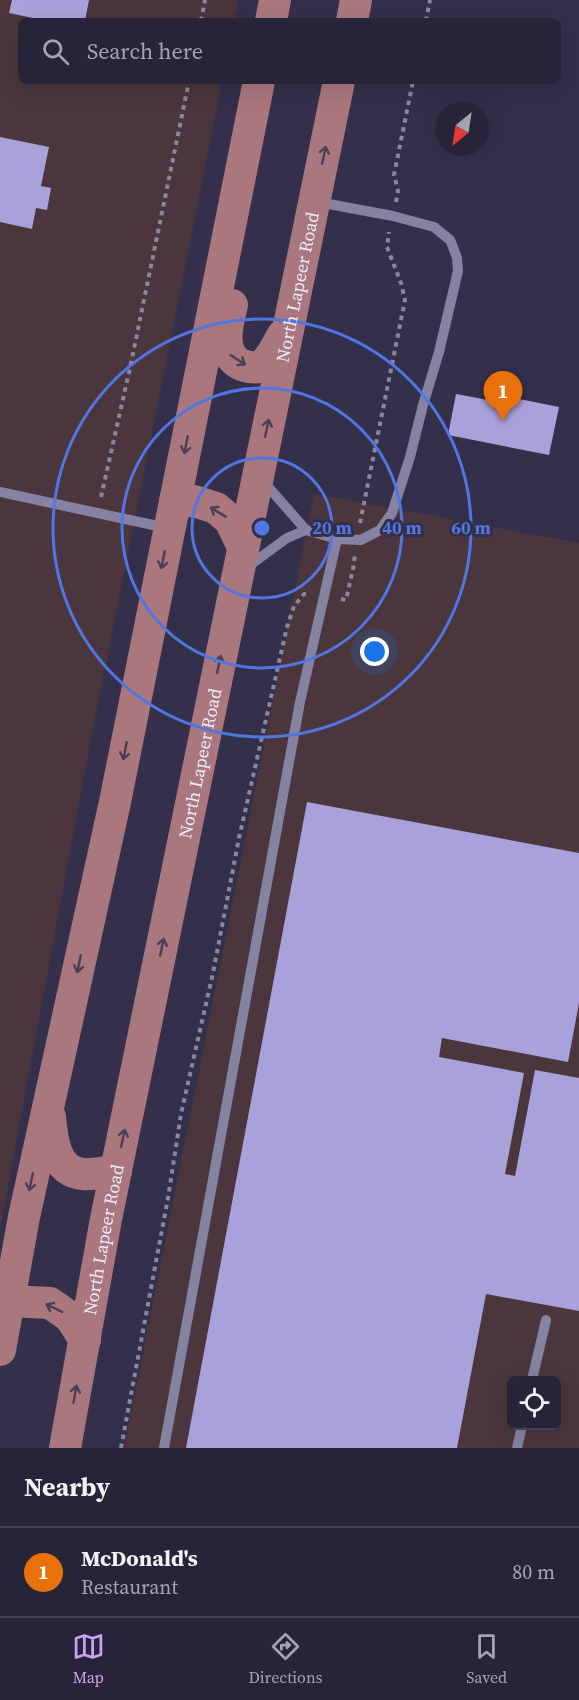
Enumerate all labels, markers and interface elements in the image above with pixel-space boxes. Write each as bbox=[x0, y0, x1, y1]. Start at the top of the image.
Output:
search box bbox=[18, 18, 561, 84]
icon: search bbox=[39, 35, 72, 68]
text: Search here bbox=[87, 36, 203, 66]
north arrow bbox=[435, 102, 489, 156]
one-way arrow bbox=[319, 145, 330, 165]
street label: North Lapeer Road bbox=[269, 210, 324, 364]
one-way arrow bbox=[229, 354, 246, 367]
pin: 1 bbox=[484, 372, 522, 421]
one-way arrow bbox=[262, 419, 273, 438]
one-way arrow bbox=[180, 435, 191, 455]
one-way arrow bbox=[209, 505, 226, 518]
text: 20 m bbox=[312, 515, 352, 540]
text: 40 m bbox=[382, 515, 422, 540]
text: 60 m bbox=[451, 515, 491, 540]
centre of rings bbox=[252, 518, 272, 538]
one-way arrow bbox=[157, 549, 168, 569]
your location bbox=[360, 637, 389, 666]
one-way arrow bbox=[214, 654, 225, 674]
street label: North Lapeer Road bbox=[172, 686, 227, 840]
one-way arrow bbox=[119, 741, 130, 760]
one-way arrow bbox=[156, 938, 168, 957]
one-way arrow bbox=[73, 954, 84, 973]
one-way arrow bbox=[118, 1129, 129, 1149]
street label: North Lapeer Road bbox=[77, 1162, 129, 1317]
one-way arrow bbox=[25, 1172, 37, 1191]
one-way arrow bbox=[45, 1301, 63, 1313]
map controls bbox=[507, 1376, 561, 1430]
button: locate bbox=[507, 1376, 561, 1430]
one-way arrow bbox=[70, 1385, 81, 1405]
text: Nearby bbox=[24, 1469, 110, 1505]
text: McDonald's bbox=[81, 1543, 198, 1573]
text: 1 bbox=[38, 1558, 49, 1586]
text: 80 m bbox=[512, 1558, 555, 1586]
text: Restaurant bbox=[81, 1573, 178, 1601]
tab: Map bbox=[72, 1630, 105, 1688]
tab: Directions bbox=[248, 1630, 323, 1688]
tab: Saved bbox=[466, 1630, 507, 1688]

